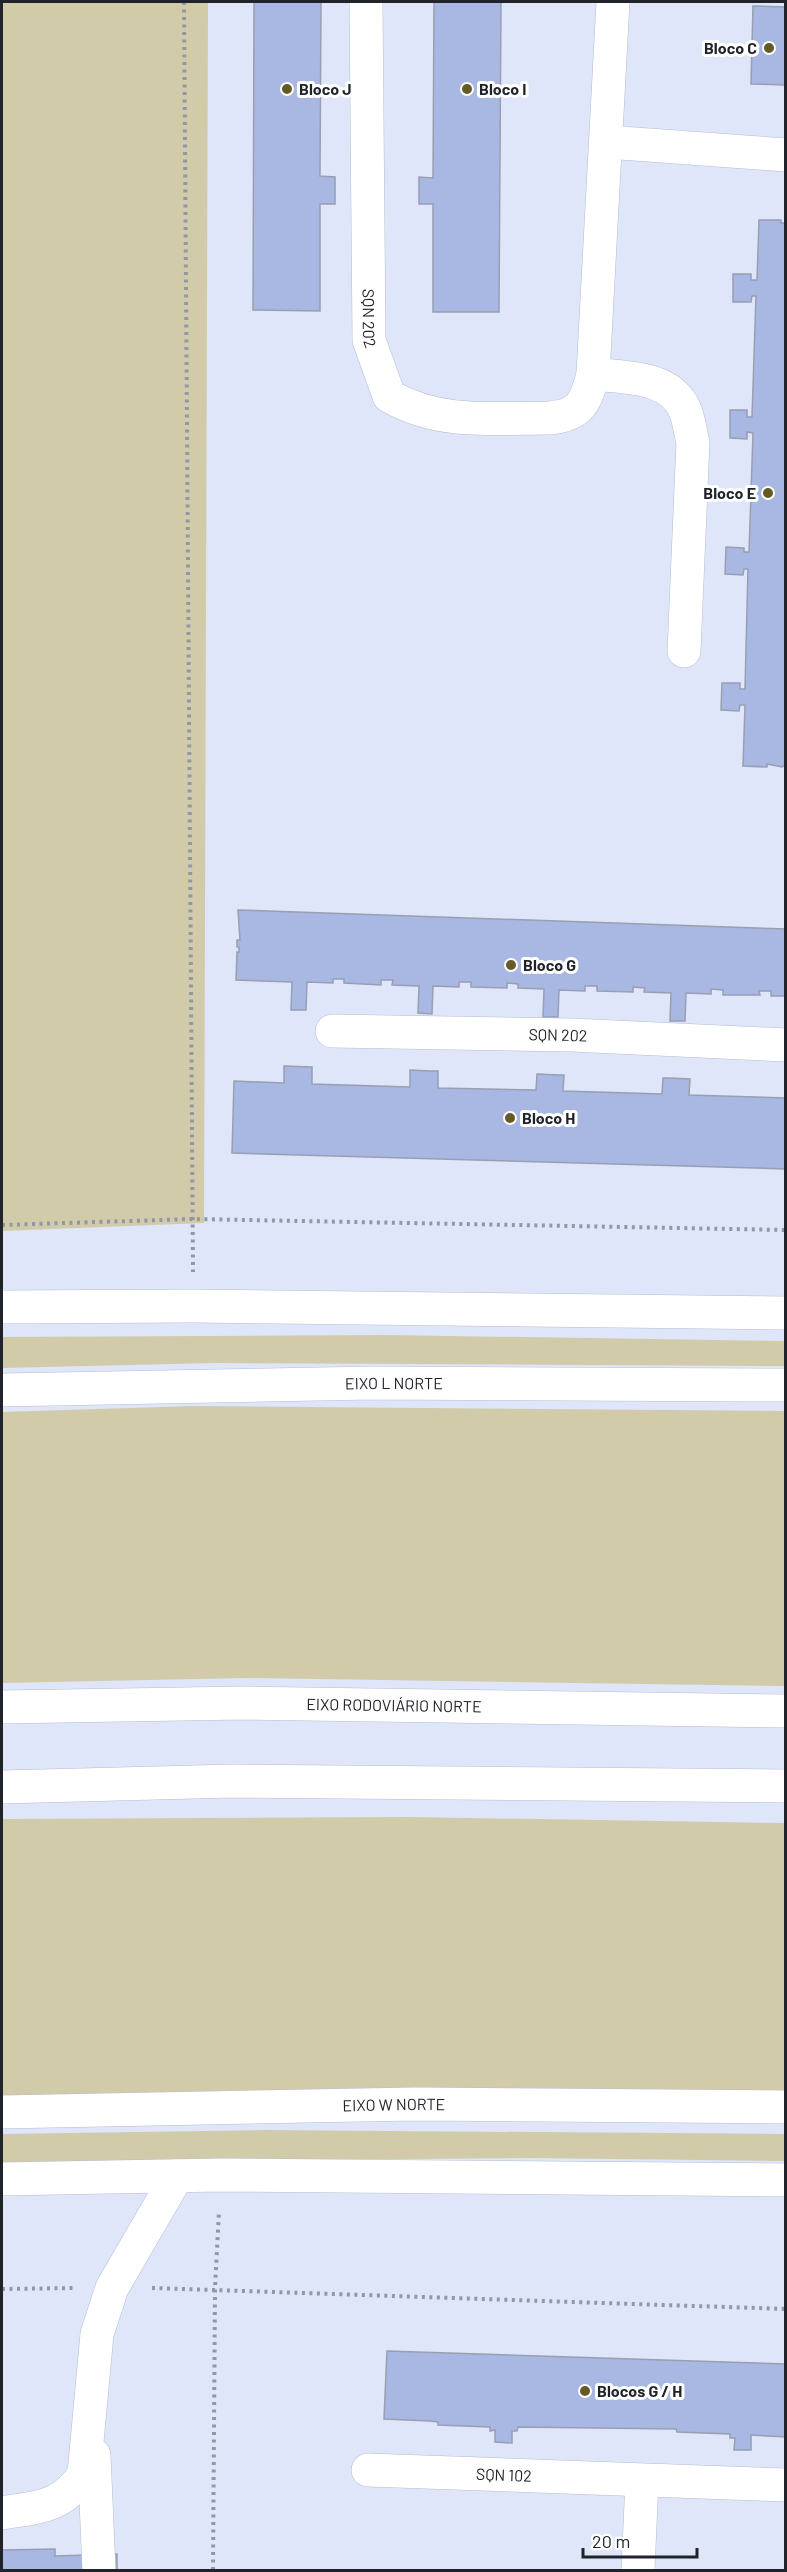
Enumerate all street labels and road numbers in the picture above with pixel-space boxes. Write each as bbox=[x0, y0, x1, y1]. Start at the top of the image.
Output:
street label: SQN 202 bbox=[360, 288, 381, 350]
street label: SQN 202 bbox=[528, 1024, 588, 1045]
street label: EIXO L NORTE bbox=[345, 1373, 443, 1393]
street label: EIXO RODOVIÁRIO NORTE bbox=[306, 1694, 482, 1716]
street label: EIXO W NORTE bbox=[342, 2094, 445, 2114]
street label: SQN 102 bbox=[476, 2464, 532, 2485]

